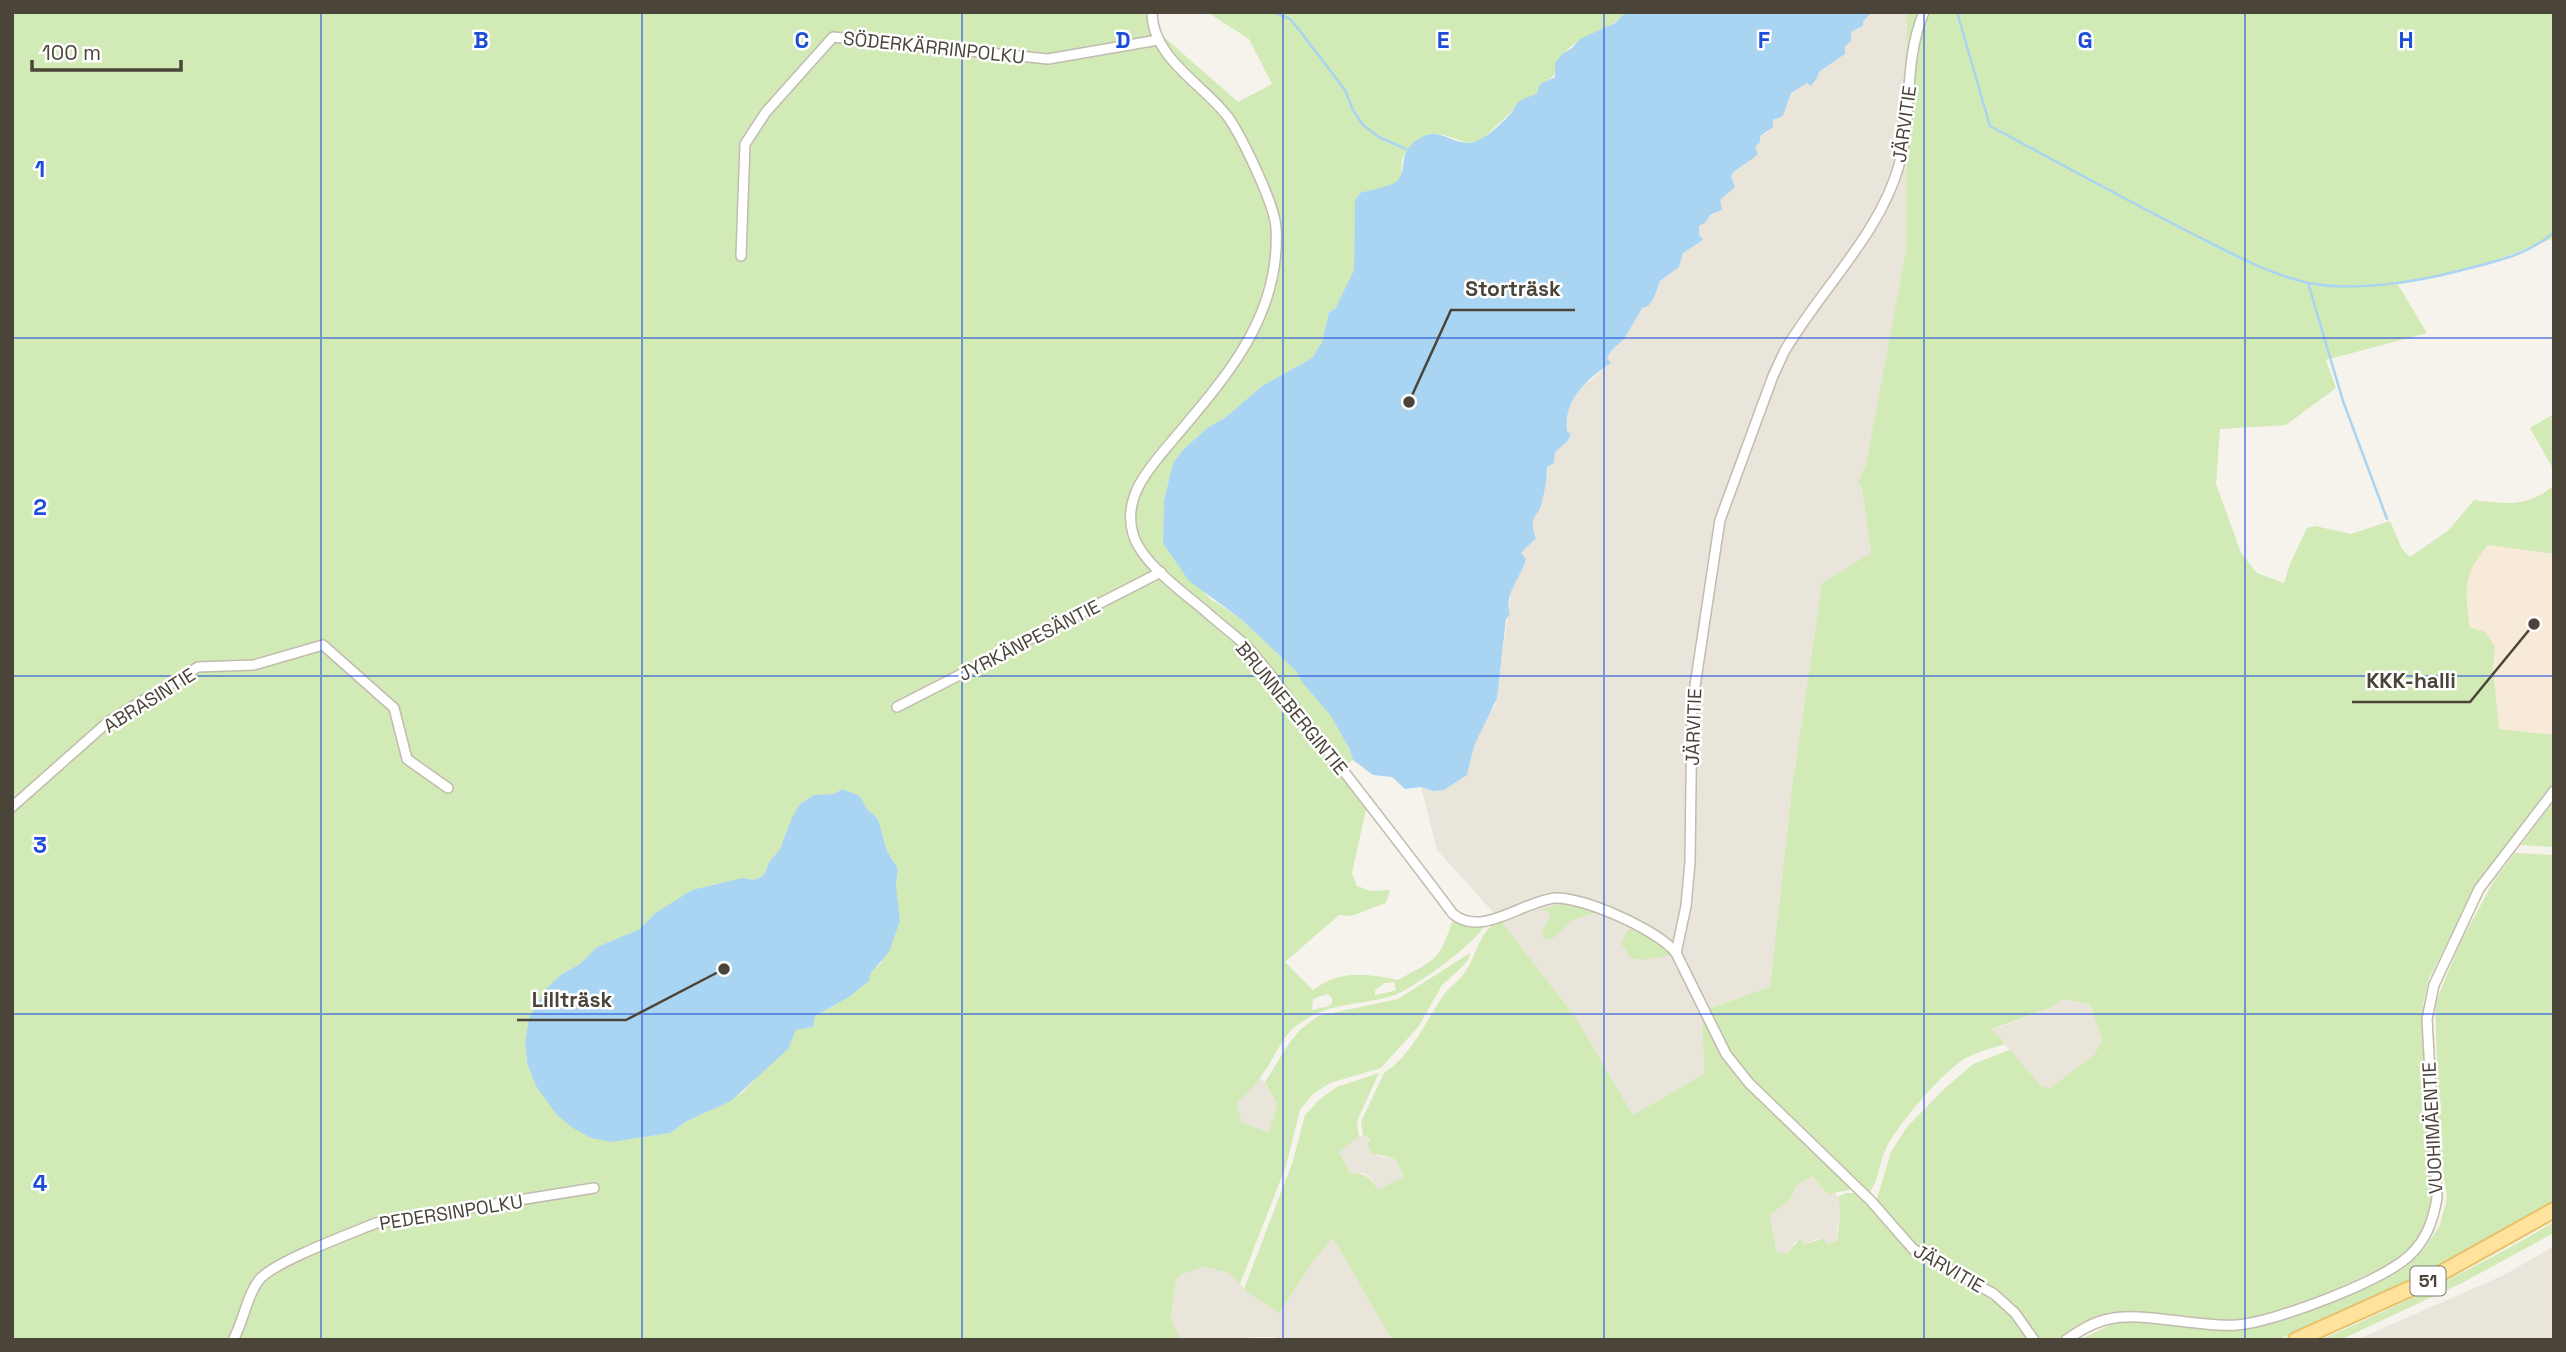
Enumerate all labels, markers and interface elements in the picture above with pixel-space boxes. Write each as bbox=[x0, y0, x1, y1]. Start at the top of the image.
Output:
text: B bbox=[473, 25, 489, 55]
text: C bbox=[795, 25, 809, 55]
text: D bbox=[1115, 25, 1131, 55]
text: E bbox=[1437, 25, 1449, 55]
text: F bbox=[1758, 25, 1770, 55]
text: G bbox=[2077, 25, 2093, 55]
text: H bbox=[2398, 25, 2414, 55]
street label: SÖDERKÄRRINPOLKU bbox=[842, 26, 1026, 69]
scale bar bbox=[32, 28, 180, 72]
text: 100 m bbox=[42, 39, 101, 66]
street label: JÄRVITIE bbox=[1887, 84, 1922, 164]
text: 1 bbox=[35, 154, 45, 184]
callout: Storträsk bbox=[1451, 268, 1575, 310]
text: Storträsk bbox=[1465, 275, 1561, 302]
text: 2 bbox=[33, 492, 47, 522]
street label: JYRKÄNPESÄNTIE bbox=[954, 594, 1104, 687]
street label: BRUNNEBERGINTIE bbox=[1230, 636, 1353, 780]
callout: KKK-halli bbox=[2352, 660, 2470, 702]
street label: ABRASINTIE bbox=[99, 662, 200, 739]
text: KKK-halli bbox=[2366, 667, 2456, 694]
street label: JÄRVITIE bbox=[1680, 688, 1707, 766]
text: 3 bbox=[33, 830, 47, 860]
callout: Lillträsk bbox=[517, 978, 626, 1020]
text: Lillträsk bbox=[532, 986, 612, 1013]
street label: VUOHIMÄENTIE bbox=[2417, 1061, 2448, 1195]
text: 4 bbox=[33, 1168, 48, 1198]
street label: PEDERSINPOLKU bbox=[377, 1189, 525, 1236]
street label: JÄRVITIE bbox=[1909, 1238, 1988, 1299]
road number: 51 bbox=[2410, 1266, 2446, 1296]

